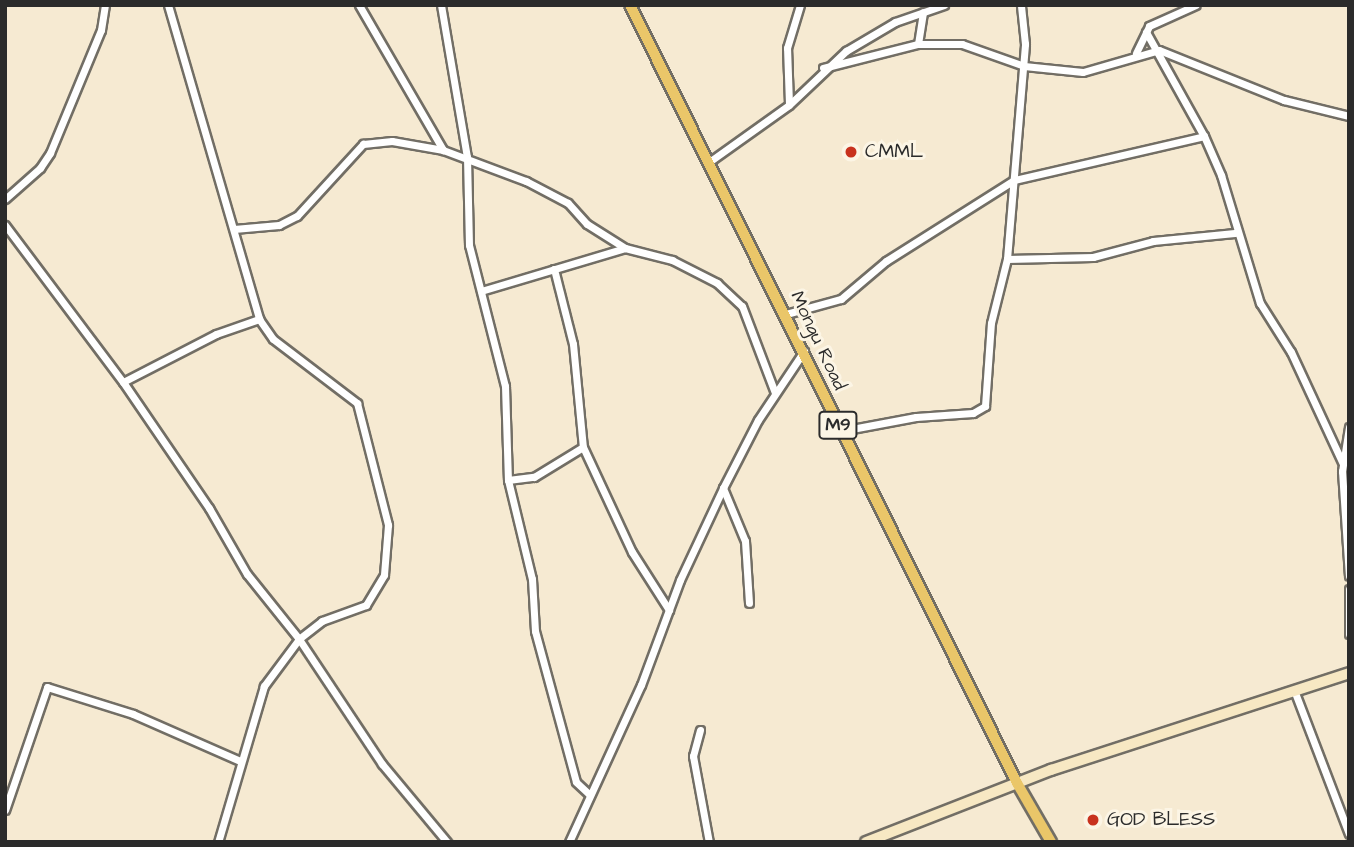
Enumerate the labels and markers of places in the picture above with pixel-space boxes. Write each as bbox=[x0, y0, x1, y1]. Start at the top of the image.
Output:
place label: CMML bbox=[865, 141, 923, 163]
marker: CMML bbox=[843, 144, 859, 160]
place label: GOD BLESS bbox=[1107, 809, 1215, 831]
marker: GOD BLESS bbox=[1085, 812, 1101, 828]

